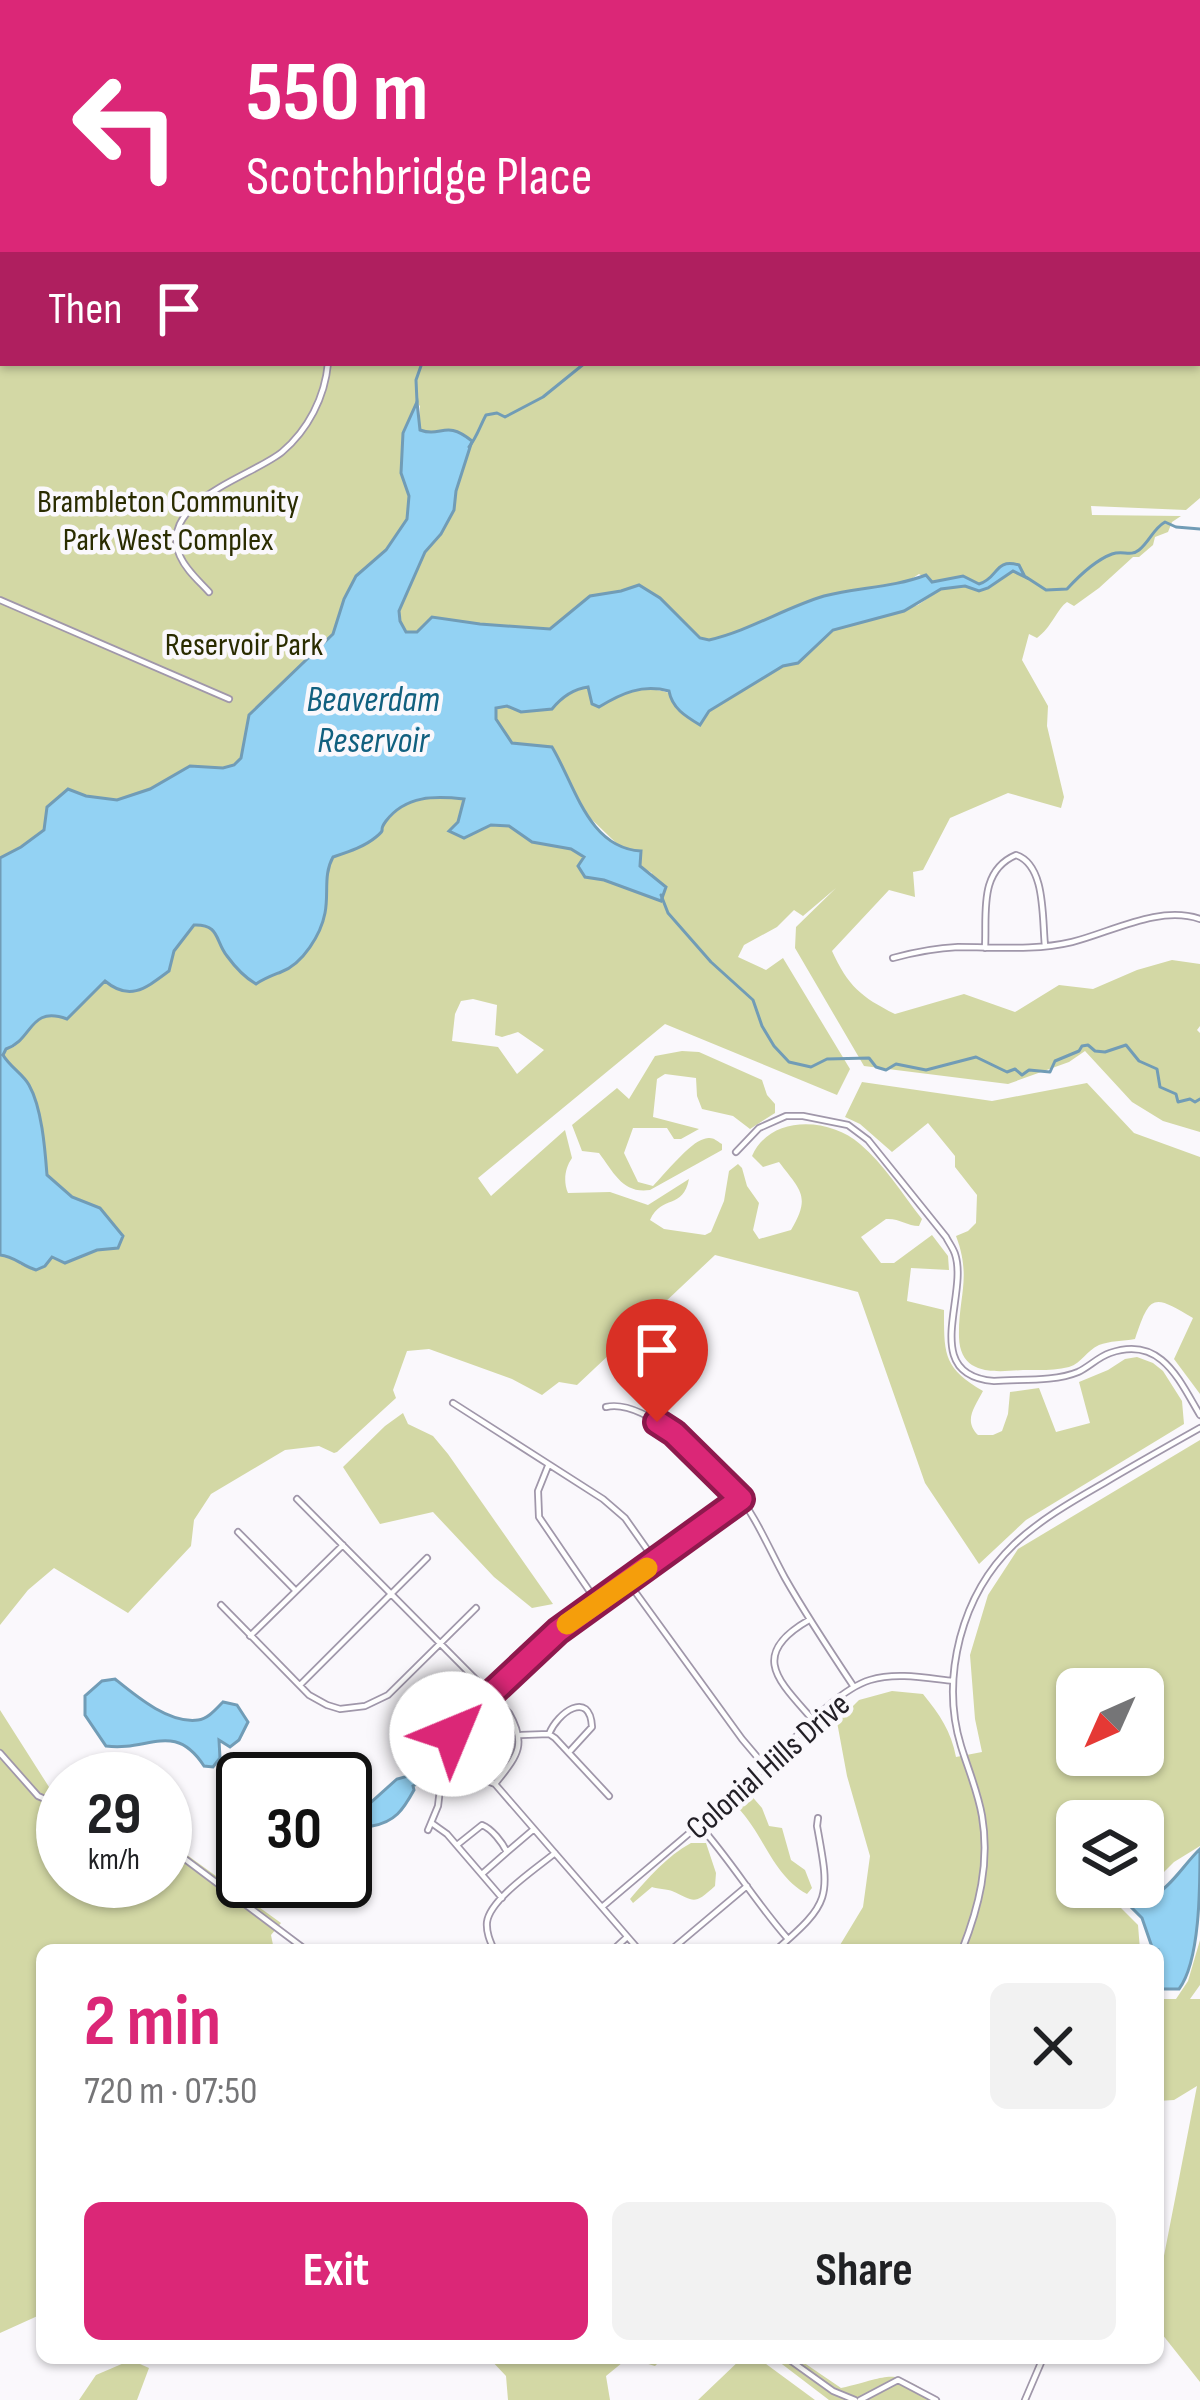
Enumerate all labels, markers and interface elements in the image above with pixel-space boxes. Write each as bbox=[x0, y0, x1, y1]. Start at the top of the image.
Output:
text: 550 m bbox=[246, 43, 429, 144]
icon: left bbox=[48, 48, 204, 204]
text: Scotchbridge Place bbox=[246, 145, 592, 210]
icon: arrive bbox=[146, 276, 212, 342]
text: Then bbox=[48, 282, 122, 337]
park label: Brambleton Community Park West Complex bbox=[37, 482, 299, 560]
park label: Reservoir Park bbox=[165, 625, 324, 665]
water label: Beaverdam Reservoir bbox=[306, 679, 440, 763]
pin bbox=[606, 1299, 708, 1422]
icon: arrive bbox=[624, 1317, 690, 1383]
north arrow bbox=[1056, 1668, 1164, 1776]
map controls bbox=[1056, 1668, 1164, 1908]
position arrow bbox=[389, 1671, 515, 1797]
street label: Colonial Hills Drive bbox=[678, 1685, 858, 1848]
speed limit sign: 30 bbox=[216, 1752, 372, 1908]
text: 29 bbox=[87, 1779, 141, 1851]
button: layers bbox=[1056, 1800, 1164, 1908]
text: km/h bbox=[88, 1842, 140, 1878]
text: 2 min bbox=[84, 1979, 221, 2066]
button: close bbox=[990, 1983, 1116, 2109]
text: 720 m · 07:50 bbox=[84, 2068, 257, 2115]
button: Exit bbox=[84, 2202, 588, 2340]
button: Share bbox=[612, 2202, 1116, 2340]

